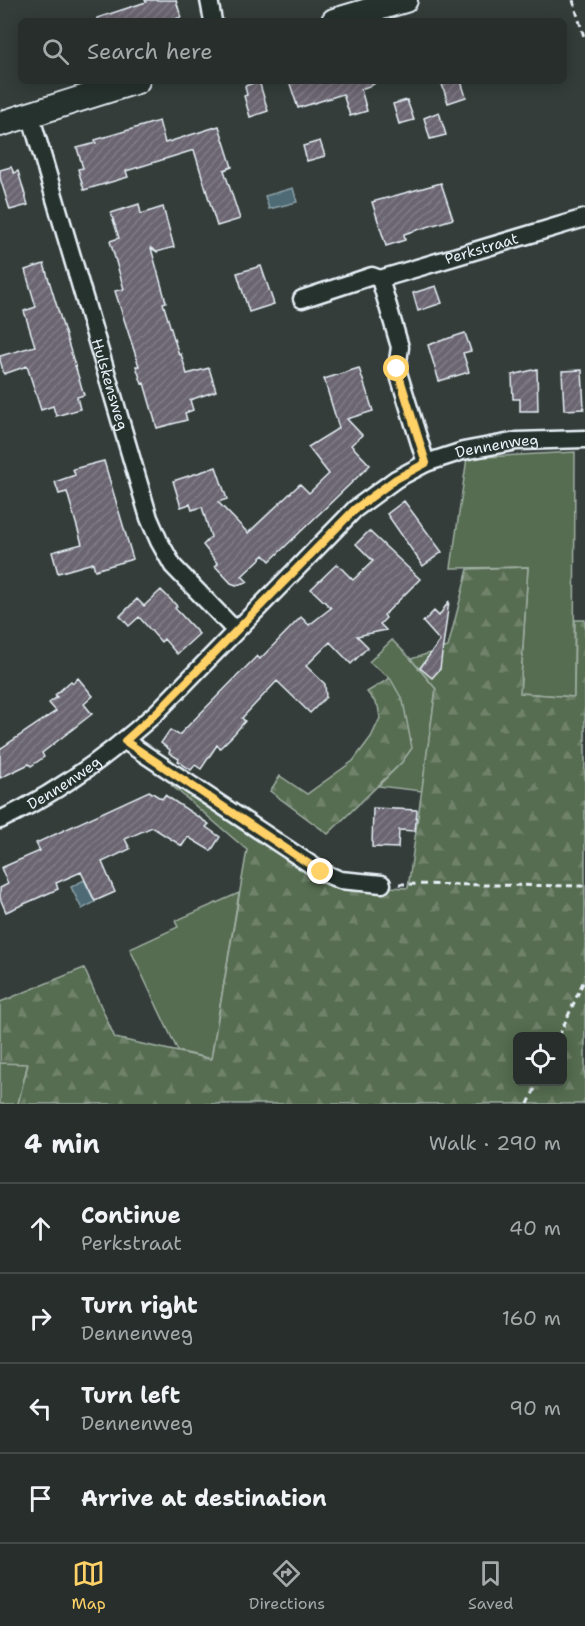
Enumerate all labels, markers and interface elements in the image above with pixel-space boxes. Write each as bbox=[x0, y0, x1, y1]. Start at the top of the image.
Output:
search box bbox=[18, 18, 567, 84]
icon: search bbox=[39, 35, 72, 68]
text: Search here bbox=[87, 37, 213, 66]
street label: Perkstraat bbox=[442, 228, 521, 269]
street label: Hulskensweg bbox=[87, 336, 133, 433]
route start bbox=[383, 355, 409, 381]
street label: Dennenweg bbox=[453, 430, 539, 463]
street label: Dennenweg bbox=[24, 752, 105, 814]
route end bbox=[307, 858, 333, 884]
map controls bbox=[513, 1032, 567, 1086]
button: locate bbox=[513, 1032, 567, 1086]
text: 4 min bbox=[24, 1126, 100, 1161]
text: Walk · 290 m bbox=[429, 1130, 561, 1156]
text: Continue bbox=[81, 1201, 181, 1230]
icon: ahead bbox=[24, 1212, 57, 1245]
text: 40 m bbox=[509, 1215, 561, 1241]
text: Perkstraat bbox=[81, 1230, 182, 1256]
text: Turn right bbox=[81, 1291, 198, 1320]
icon: right bbox=[24, 1302, 57, 1335]
text: 160 m bbox=[502, 1305, 561, 1331]
text: Dennenweg bbox=[81, 1320, 193, 1346]
text: Turn left bbox=[81, 1381, 180, 1410]
icon: left bbox=[24, 1392, 57, 1425]
text: 90 m bbox=[509, 1395, 561, 1421]
text: Dennenweg bbox=[81, 1410, 193, 1436]
icon: arrive bbox=[24, 1482, 57, 1515]
text: Arrive at destination bbox=[81, 1484, 327, 1513]
tab: Map bbox=[72, 1557, 106, 1614]
tab: Directions bbox=[249, 1557, 325, 1614]
tab: Saved bbox=[468, 1557, 514, 1614]

